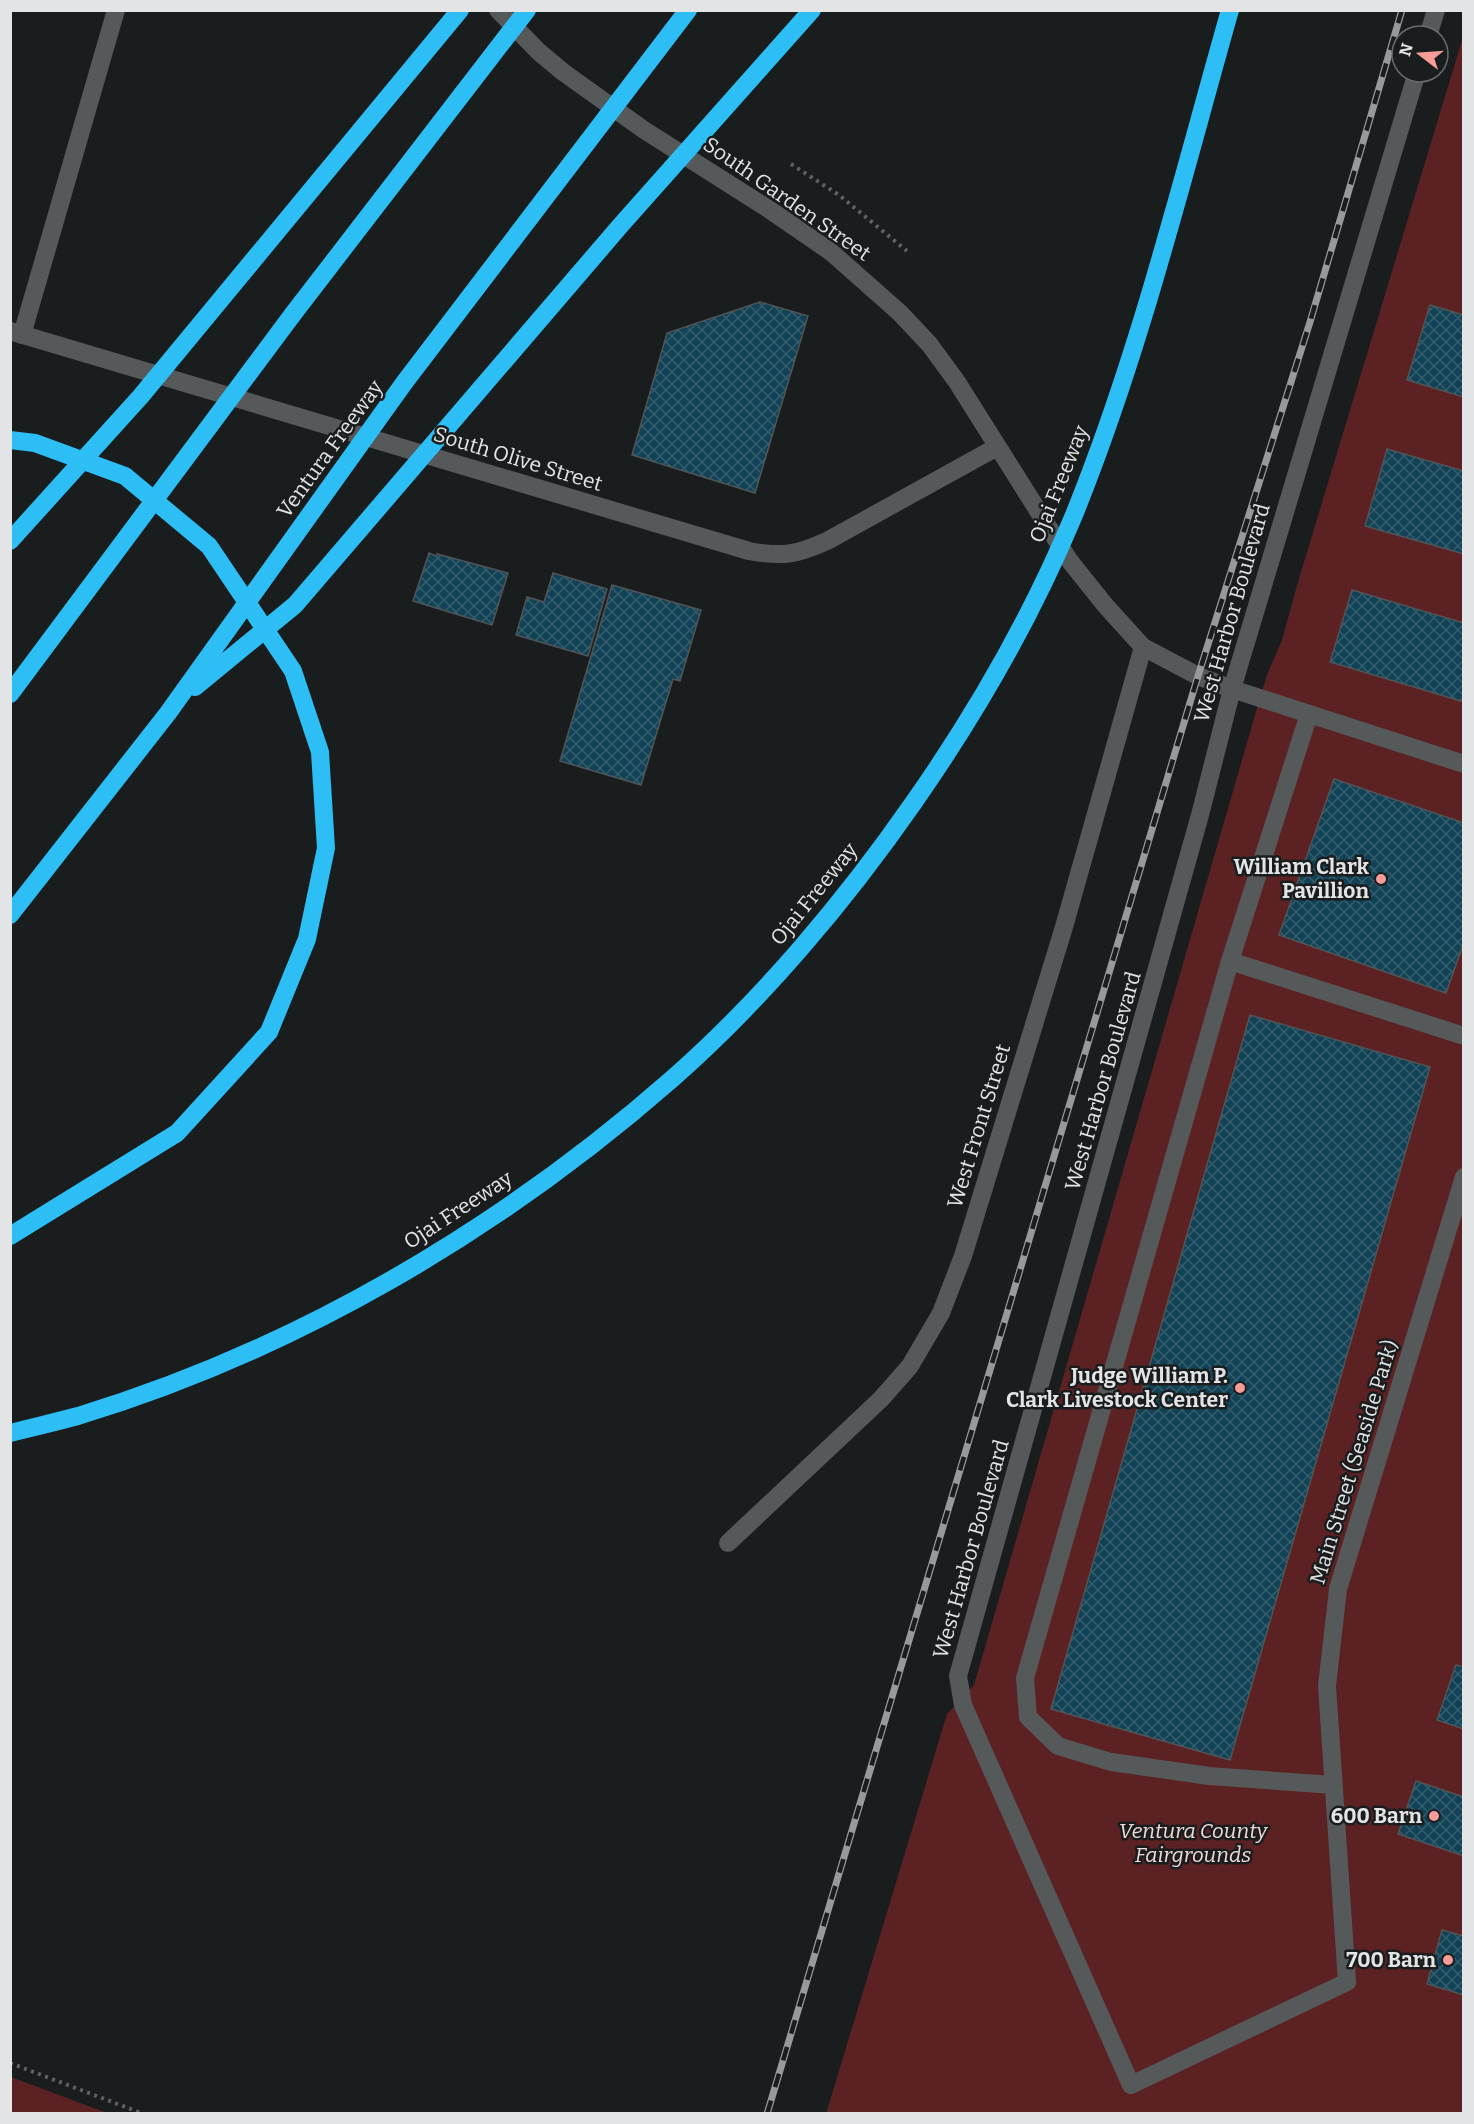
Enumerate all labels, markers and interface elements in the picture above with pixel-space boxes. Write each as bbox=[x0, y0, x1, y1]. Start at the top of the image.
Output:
north arrow bbox=[1390, 24, 1450, 84]
text: N bbox=[1395, 41, 1417, 58]
street label: South Garden Street bbox=[698, 131, 876, 267]
street label: Ventura Freeway bbox=[271, 374, 389, 523]
street label: South Olive Street bbox=[430, 421, 606, 497]
street label: Ojai Freeway bbox=[1024, 421, 1095, 547]
street label: West Harbor Boulevard bbox=[1188, 500, 1276, 726]
street label: Ojai Freeway bbox=[765, 837, 864, 951]
place label: William Clark Pavillion bbox=[1233, 854, 1370, 904]
marker: William Clark Pavillion bbox=[1374, 872, 1388, 886]
street label: West Harbor Boulevard bbox=[1059, 968, 1147, 1194]
street label: West Front Street bbox=[942, 1041, 1016, 1211]
street label: Ojai Freeway bbox=[399, 1165, 518, 1255]
street label: Main Street (Seaside Park) bbox=[1304, 1337, 1404, 1587]
place label: Judge William P. Clark Livestock Center bbox=[1006, 1363, 1228, 1413]
marker: Judge William P. Clark Livestock Center bbox=[1233, 1381, 1247, 1395]
street label: West Harbor Boulevard bbox=[927, 1436, 1015, 1662]
place label: 600 Barn bbox=[1331, 1803, 1422, 1829]
marker: 600 Barn bbox=[1427, 1809, 1441, 1823]
park label: Ventura County Fairgrounds bbox=[1119, 1818, 1268, 1868]
place label: 700 Barn bbox=[1346, 1947, 1436, 1973]
marker: 700 Barn bbox=[1441, 1953, 1455, 1967]

